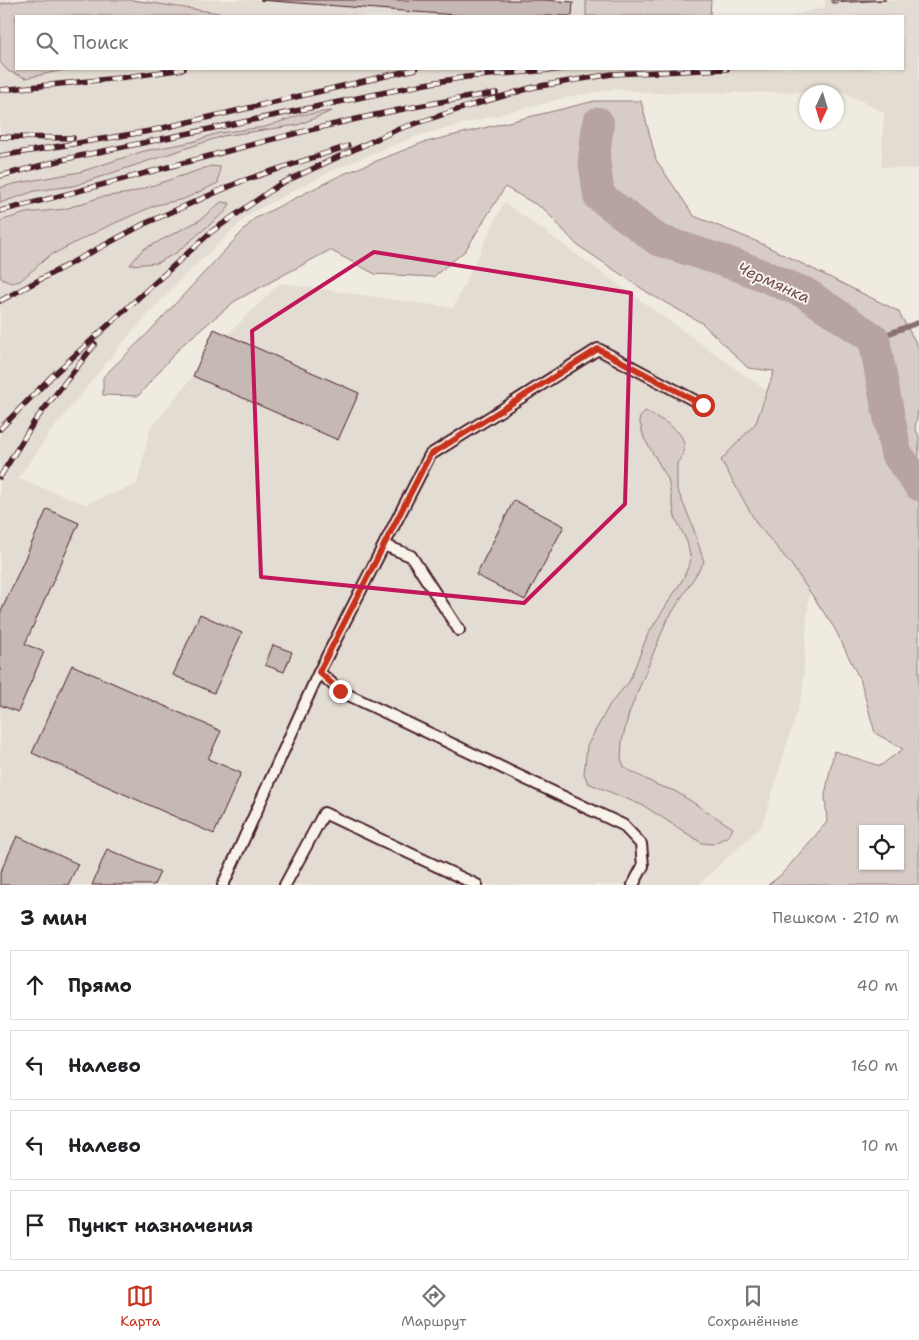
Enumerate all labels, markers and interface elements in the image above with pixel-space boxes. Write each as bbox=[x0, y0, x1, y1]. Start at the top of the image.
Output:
search box bbox=[15, 15, 904, 70]
icon: search bbox=[33, 29, 61, 57]
text: Поиск bbox=[73, 30, 128, 55]
north arrow bbox=[799, 85, 844, 130]
water label: Чермянка bbox=[734, 257, 813, 308]
route start bbox=[692, 394, 715, 417]
route end bbox=[329, 680, 352, 703]
map controls bbox=[859, 825, 904, 870]
button: locate bbox=[859, 825, 904, 870]
text: 3 мин bbox=[20, 904, 87, 932]
text: Пешком · 210 m bbox=[773, 907, 899, 928]
icon: ahead bbox=[21, 971, 49, 999]
text: Прямо bbox=[68, 973, 132, 998]
text: 40 m bbox=[856, 975, 898, 996]
icon: left bbox=[21, 1051, 49, 1079]
text: Налево bbox=[68, 1053, 141, 1078]
text: 160 m bbox=[851, 1055, 898, 1076]
icon: left bbox=[21, 1131, 49, 1159]
text: Налево bbox=[68, 1133, 141, 1158]
text: 10 m bbox=[861, 1135, 898, 1156]
icon: arrive bbox=[21, 1211, 49, 1239]
text: Пункт назначения bbox=[68, 1213, 253, 1238]
tab: Карта bbox=[120, 1282, 160, 1330]
tab: Маршрут bbox=[401, 1282, 466, 1330]
tab: Сохранённые bbox=[707, 1282, 799, 1330]

